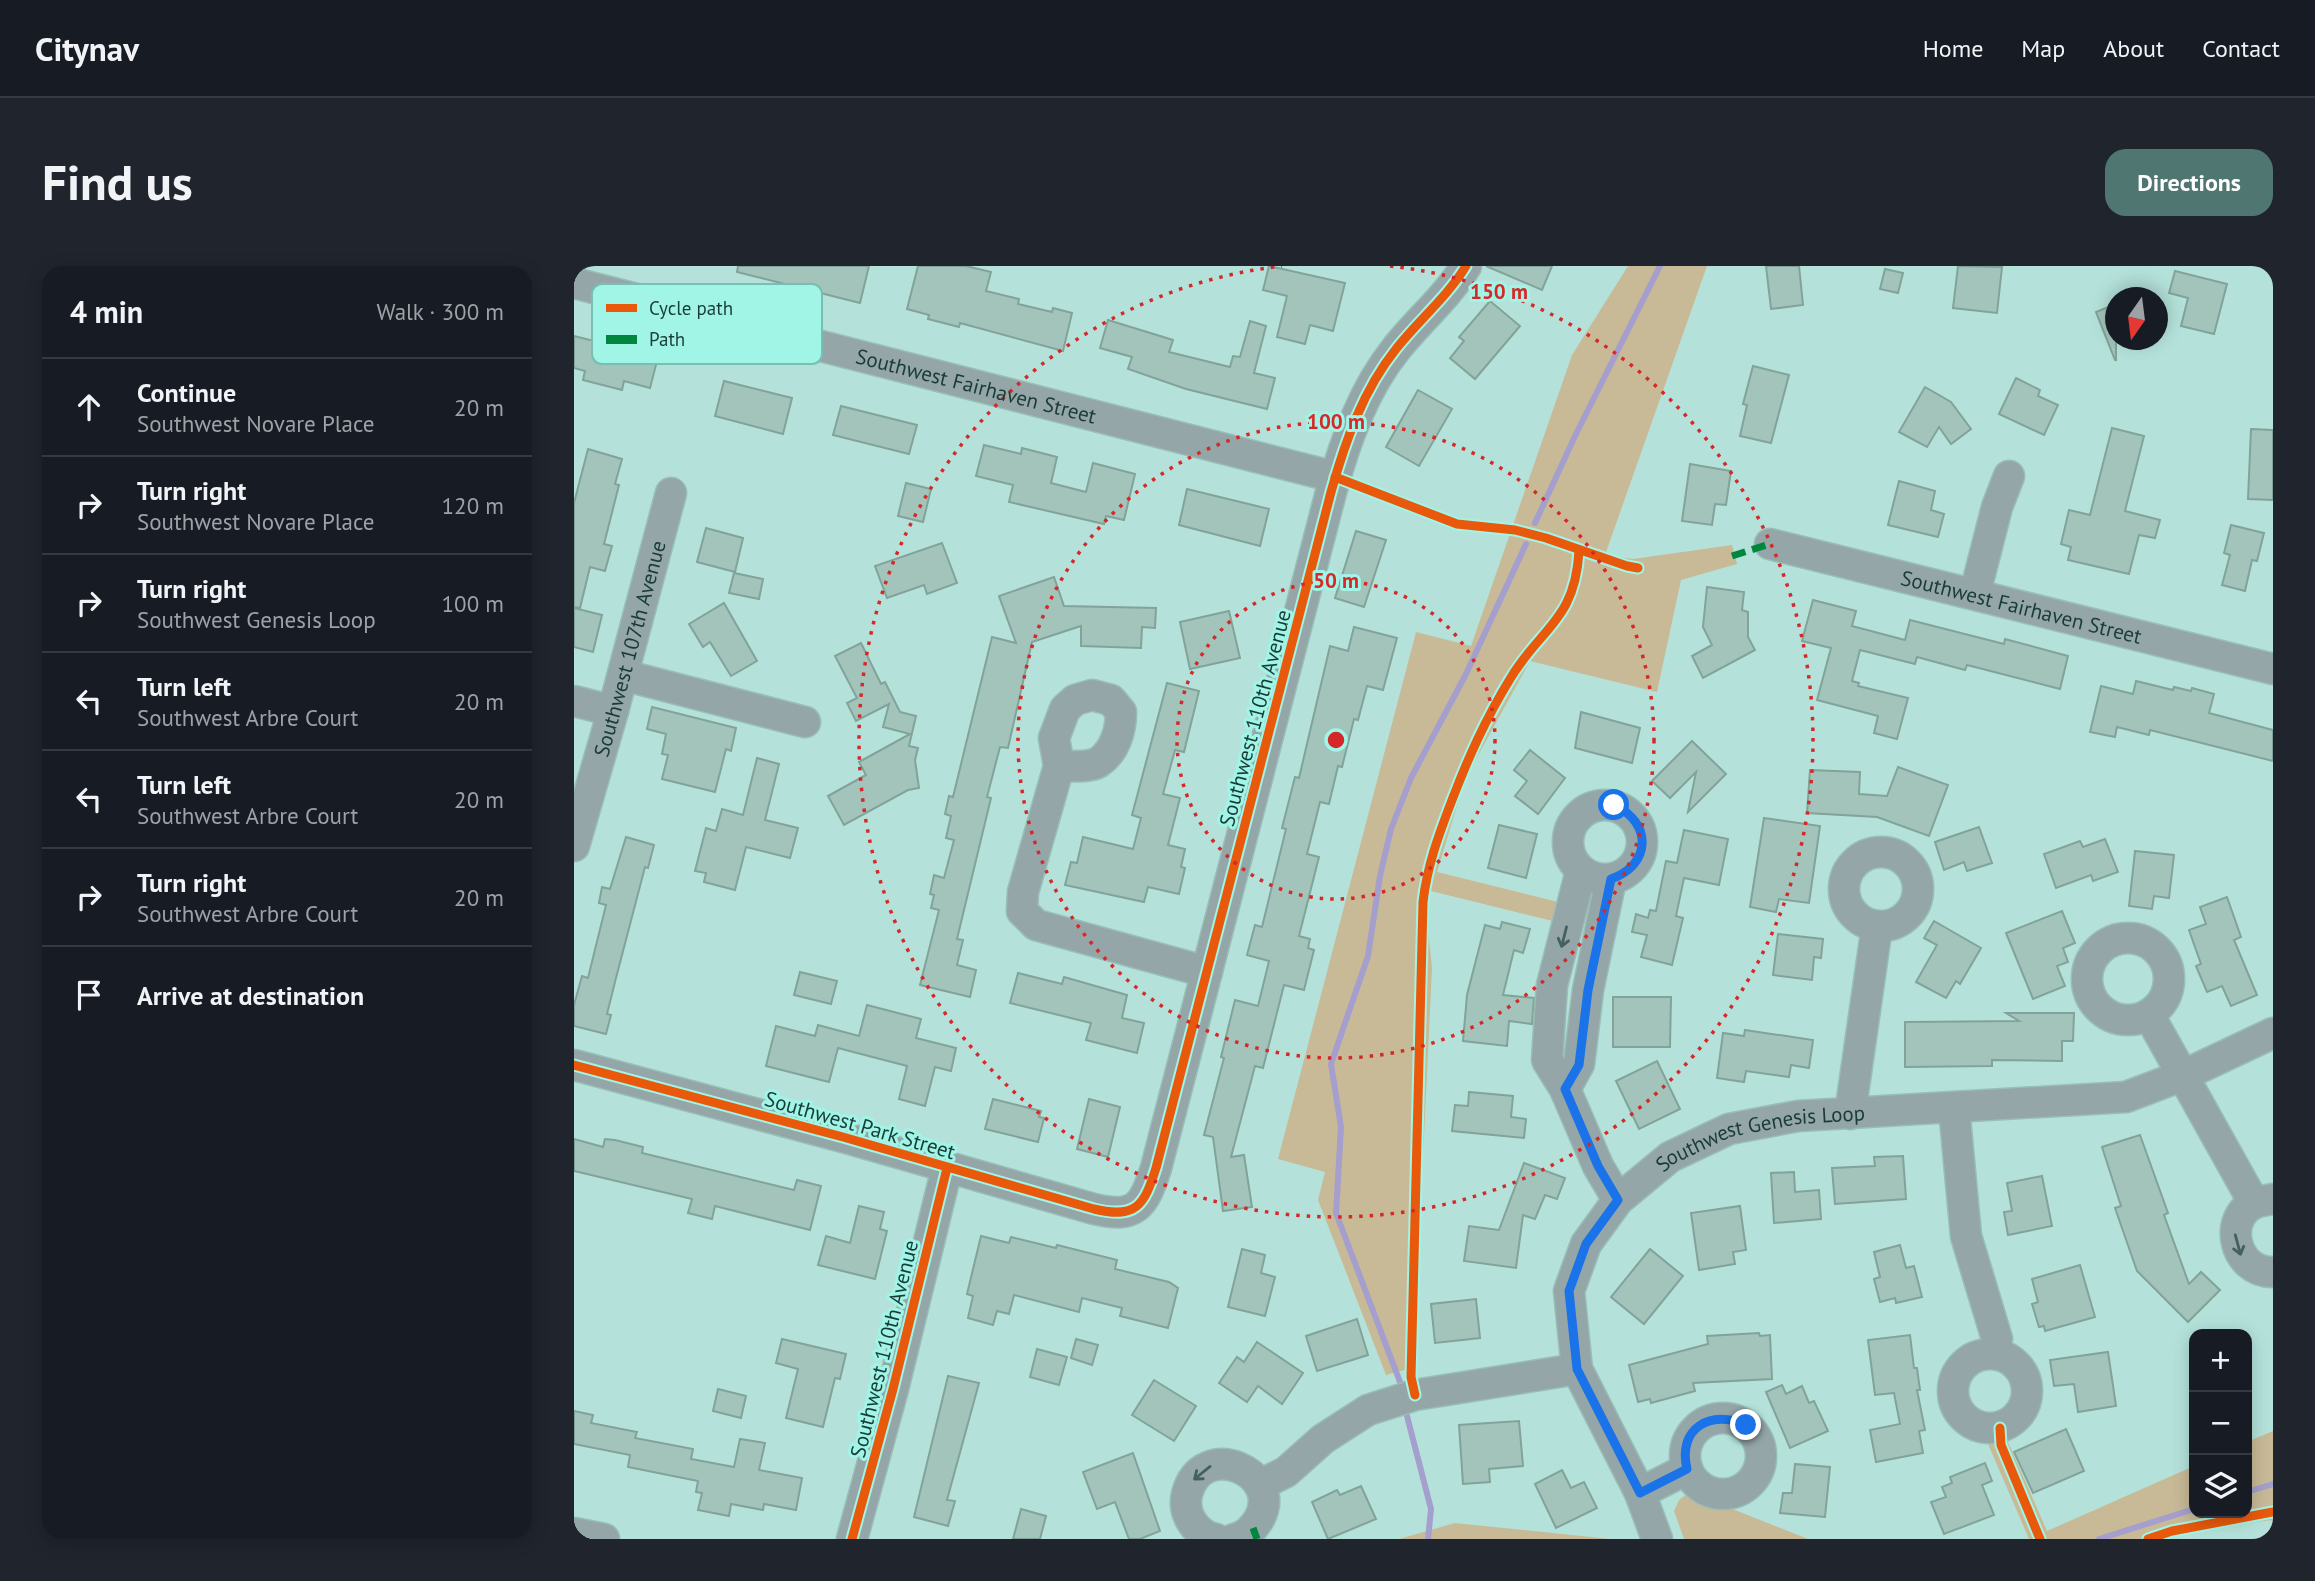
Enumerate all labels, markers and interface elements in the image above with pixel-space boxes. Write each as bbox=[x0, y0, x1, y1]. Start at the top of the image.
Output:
text: Citynav bbox=[35, 27, 139, 70]
text: Home bbox=[1923, 33, 1983, 64]
text: Map bbox=[2021, 33, 2065, 64]
text: About bbox=[2103, 33, 2164, 64]
text: Contact bbox=[2202, 33, 2280, 64]
button: Directions bbox=[2105, 149, 2273, 216]
text: Find us bbox=[42, 150, 193, 214]
text: 150 m bbox=[1470, 278, 1528, 305]
legend bbox=[592, 284, 822, 364]
north arrow bbox=[2105, 287, 2168, 350]
text: 4 min bbox=[70, 292, 143, 331]
text: Cycle path bbox=[649, 296, 733, 320]
text: Walk · 300 m bbox=[377, 297, 504, 326]
text: Path bbox=[649, 327, 685, 351]
street label: Southwest Fairhaven Street bbox=[853, 342, 1099, 429]
text: Continue bbox=[137, 376, 236, 409]
icon: ahead bbox=[70, 388, 108, 426]
text: 20 m bbox=[454, 393, 504, 422]
text: 100 m bbox=[1307, 408, 1365, 435]
text: Southwest Novare Place bbox=[137, 409, 374, 438]
text: Turn right bbox=[137, 474, 246, 507]
icon: right bbox=[70, 486, 108, 524]
text: 120 m bbox=[442, 491, 504, 520]
text: Southwest Novare Place bbox=[137, 507, 374, 536]
street label: Southwest 107th Avenue bbox=[587, 538, 671, 760]
street label: Southwest Fairhaven Street bbox=[1898, 564, 2145, 649]
text: 50 m bbox=[1313, 567, 1359, 594]
text: Turn right bbox=[137, 572, 246, 605]
icon: right bbox=[70, 584, 108, 622]
text: 100 m bbox=[442, 589, 504, 618]
text: Southwest Genesis Loop bbox=[137, 605, 376, 634]
street label: Southwest 110th Avenue bbox=[1213, 607, 1297, 829]
text: Turn left bbox=[137, 670, 231, 703]
icon: left bbox=[70, 682, 108, 720]
text: 20 m bbox=[454, 687, 504, 716]
text: Southwest Arbre Court bbox=[137, 703, 358, 732]
centre of rings bbox=[1324, 728, 1348, 752]
text: Turn left bbox=[137, 768, 231, 801]
icon: left bbox=[70, 780, 108, 818]
text: 20 m bbox=[454, 785, 504, 814]
route start bbox=[1598, 789, 1629, 820]
text: Southwest Arbre Court bbox=[137, 801, 358, 830]
text: Turn right bbox=[137, 866, 246, 899]
icon: right bbox=[70, 878, 108, 916]
text: 20 m bbox=[454, 883, 504, 912]
text: Southwest Arbre Court bbox=[137, 899, 358, 928]
one-way arrow bbox=[1557, 925, 1570, 948]
icon: arrive bbox=[70, 976, 108, 1014]
text: Arrive at destination bbox=[137, 979, 364, 1012]
street label: Southwest Park Street bbox=[762, 1085, 958, 1165]
street label: Southwest Genesis Loop bbox=[1650, 1099, 1866, 1177]
one-way arrow bbox=[2232, 1233, 2245, 1255]
street label: Southwest 110th Avenue bbox=[844, 1237, 924, 1461]
map controls bbox=[2189, 1329, 2252, 1518]
button: + bbox=[2189, 1329, 2252, 1392]
button: − bbox=[2189, 1392, 2252, 1455]
route end bbox=[1730, 1409, 1761, 1440]
button: layers bbox=[2189, 1455, 2252, 1518]
one-way arrow bbox=[1194, 1465, 1212, 1480]

